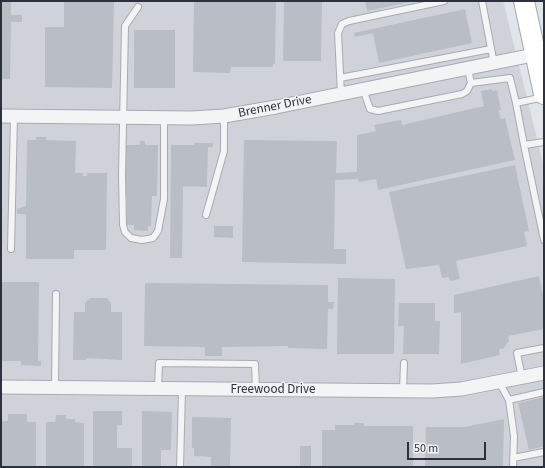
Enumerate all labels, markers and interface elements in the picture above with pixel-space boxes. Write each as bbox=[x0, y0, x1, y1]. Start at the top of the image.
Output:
street label: Brenner Drive bbox=[237, 92, 313, 122]
street label: Freewood Drive bbox=[231, 382, 315, 398]
scale bar bbox=[409, 434, 488, 460]
text: 50 m bbox=[414, 440, 438, 457]

